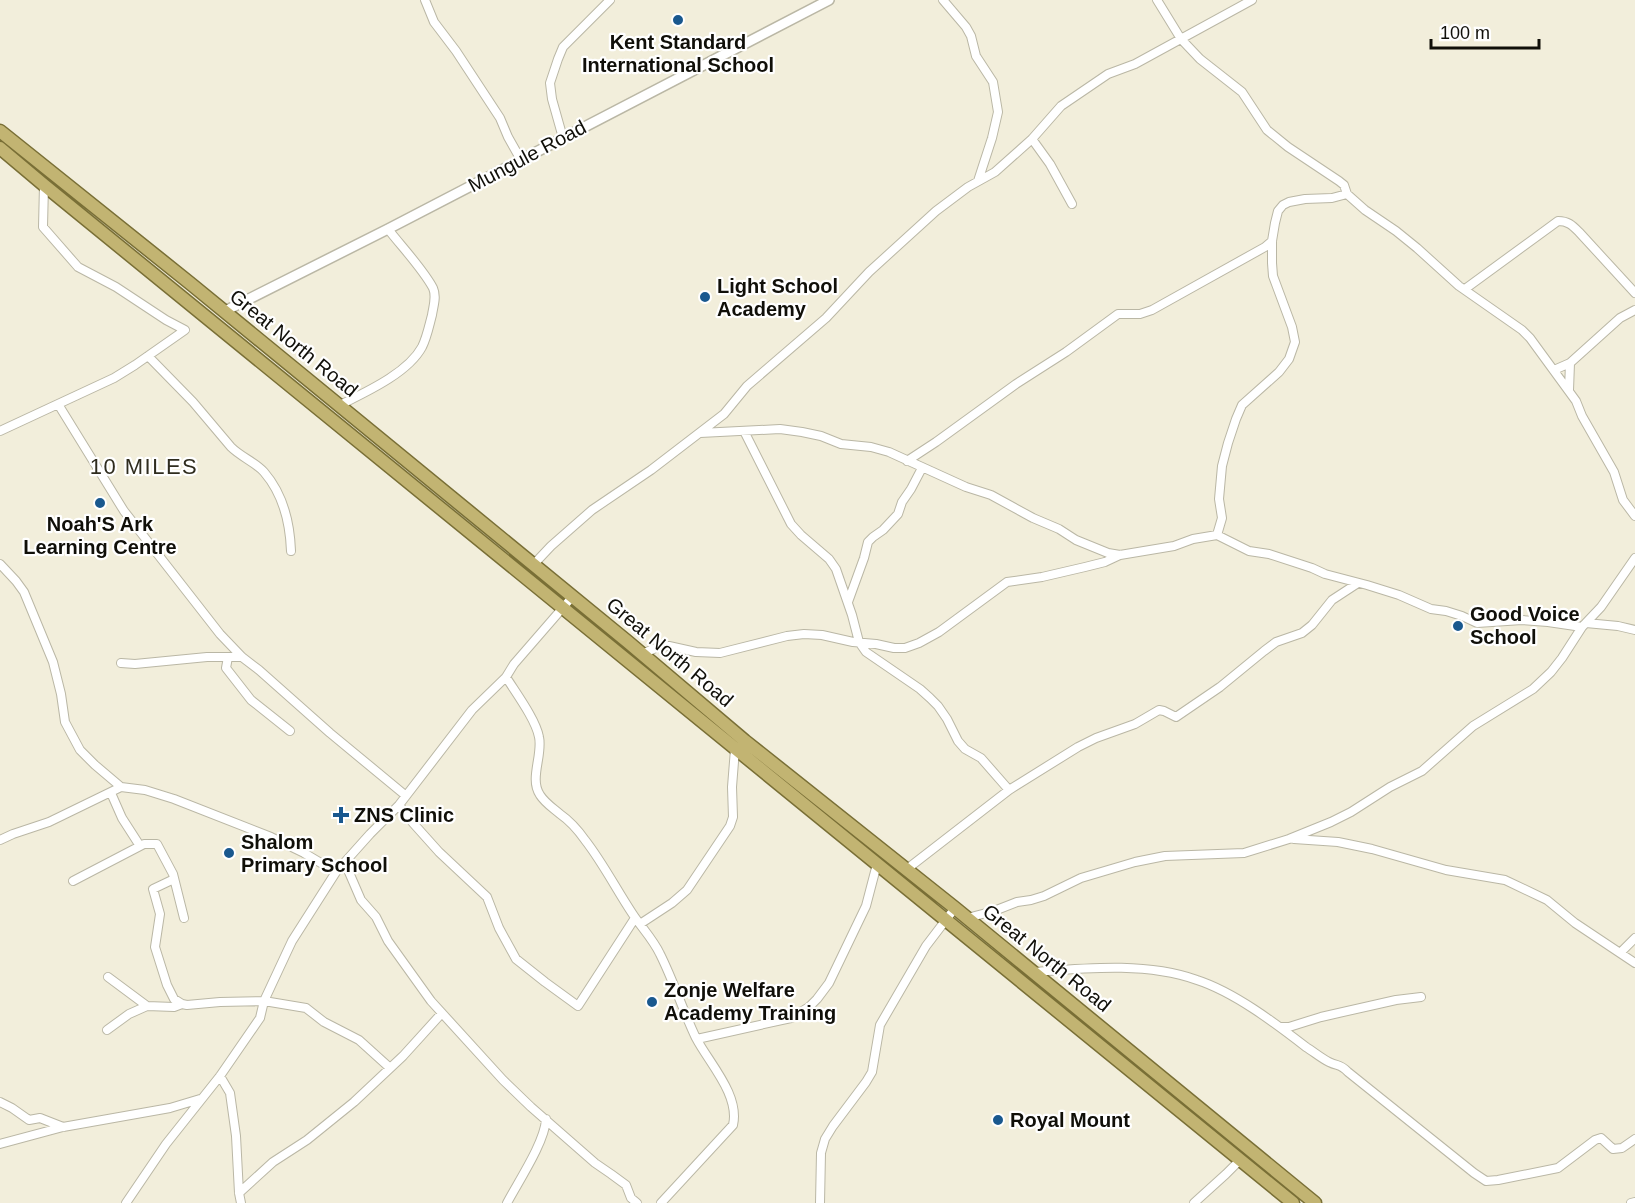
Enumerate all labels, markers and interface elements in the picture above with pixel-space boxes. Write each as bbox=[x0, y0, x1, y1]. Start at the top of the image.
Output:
scale bar bbox=[1431, 12, 1539, 50]
marker: Kent Standard International School bbox=[671, 13, 685, 27]
text: 100 m bbox=[1440, 23, 1490, 43]
place label: Kent Standard International School bbox=[582, 31, 774, 76]
street label: Mungule Road bbox=[464, 116, 590, 196]
place label: Light School Academy bbox=[717, 275, 838, 320]
street label: Great North Road bbox=[226, 285, 362, 401]
marker: Light School Academy bbox=[698, 290, 712, 304]
district label: 10 MILES bbox=[90, 454, 198, 479]
marker: Noah'S Ark Learning Centre bbox=[93, 496, 107, 510]
place label: Noah'S Ark Learning Centre bbox=[23, 513, 177, 558]
street label: Great North Road bbox=[602, 593, 738, 711]
place label: Good Voice School bbox=[1470, 603, 1580, 648]
marker: Good Voice School bbox=[1451, 619, 1465, 633]
place label: ZNS Clinic bbox=[354, 804, 454, 826]
marker: ZNS Clinic bbox=[332, 806, 350, 824]
place label: Shalom Primary School bbox=[241, 831, 388, 876]
marker: Shalom Primary School bbox=[222, 846, 236, 860]
street label: Great North Road bbox=[979, 900, 1115, 1016]
place label: Zonje Welfare Academy Training bbox=[664, 979, 836, 1024]
marker: Zonje Welfare Academy Training bbox=[645, 995, 659, 1009]
place label: Royal Mount bbox=[1010, 1109, 1130, 1131]
marker: Royal Mount bbox=[991, 1113, 1005, 1127]

